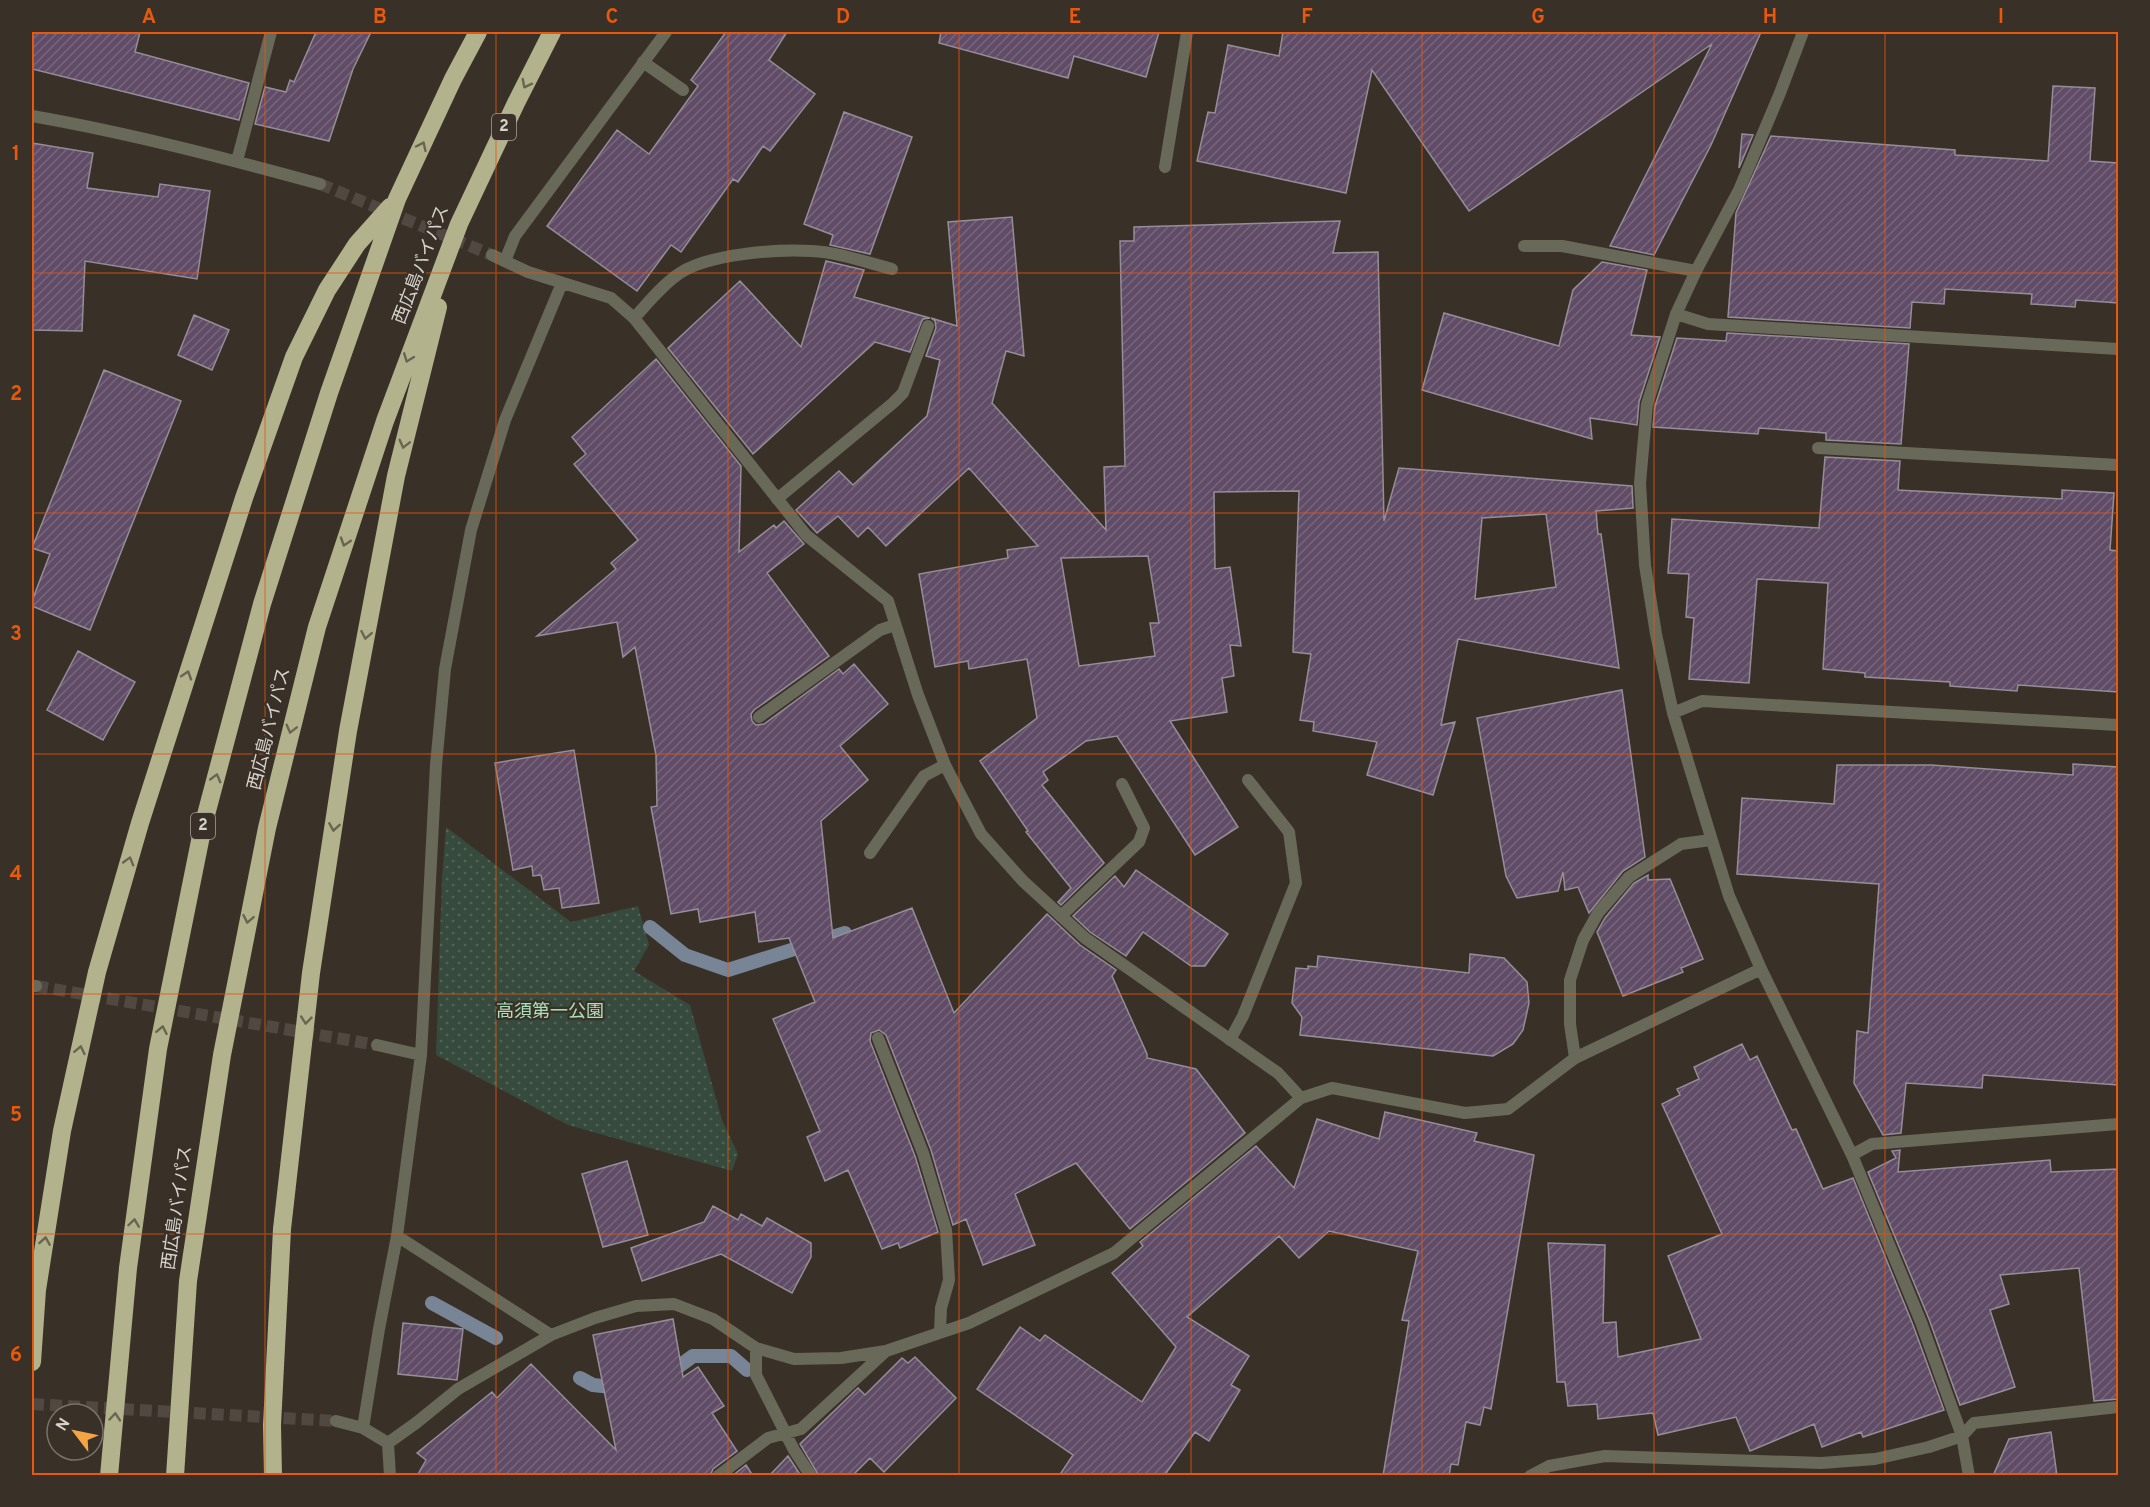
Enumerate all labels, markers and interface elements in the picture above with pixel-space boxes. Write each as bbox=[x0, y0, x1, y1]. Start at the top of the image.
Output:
text: A bbox=[142, 5, 156, 31]
text: B bbox=[373, 5, 387, 31]
text: C bbox=[606, 5, 618, 31]
text: D bbox=[836, 5, 850, 31]
text: E bbox=[1069, 5, 1081, 31]
text: F bbox=[1301, 5, 1313, 31]
text: G bbox=[1531, 5, 1545, 31]
text: H bbox=[1763, 5, 1777, 31]
text: I bbox=[1998, 5, 2004, 31]
one-way arrow bbox=[522, 77, 533, 88]
road number: 2 bbox=[492, 114, 516, 140]
text: 1 bbox=[12, 142, 20, 168]
one-way arrow bbox=[414, 142, 426, 153]
street label: 西広島バイパス bbox=[389, 202, 455, 328]
one-way arrow bbox=[403, 352, 416, 362]
text: 2 bbox=[10, 382, 22, 408]
one-way arrow bbox=[398, 439, 411, 449]
one-way arrow bbox=[340, 536, 352, 547]
text: 3 bbox=[10, 622, 22, 648]
one-way arrow bbox=[360, 630, 373, 640]
street label: 西広島バイパス bbox=[244, 665, 296, 793]
one-way arrow bbox=[180, 670, 192, 681]
one-way arrow bbox=[286, 724, 299, 734]
one-way arrow bbox=[209, 773, 222, 783]
road number: 2 bbox=[191, 813, 215, 839]
one-way arrow bbox=[328, 823, 340, 832]
one-way arrow bbox=[122, 856, 134, 867]
text: 4 bbox=[10, 862, 22, 888]
one-way arrow bbox=[242, 914, 255, 924]
park label: 高須第一公園 bbox=[496, 1001, 604, 1024]
one-way arrow bbox=[300, 1016, 313, 1025]
one-way arrow bbox=[155, 1026, 168, 1036]
one-way arrow bbox=[73, 1045, 86, 1055]
text: 5 bbox=[10, 1103, 22, 1129]
street label: 西広島バイパス bbox=[158, 1144, 198, 1272]
one-way arrow bbox=[127, 1219, 140, 1228]
one-way arrow bbox=[38, 1237, 51, 1247]
text: 6 bbox=[10, 1343, 22, 1369]
north arrow bbox=[45, 1402, 105, 1462]
one-way arrow bbox=[108, 1413, 121, 1422]
text: N bbox=[52, 1415, 76, 1435]

